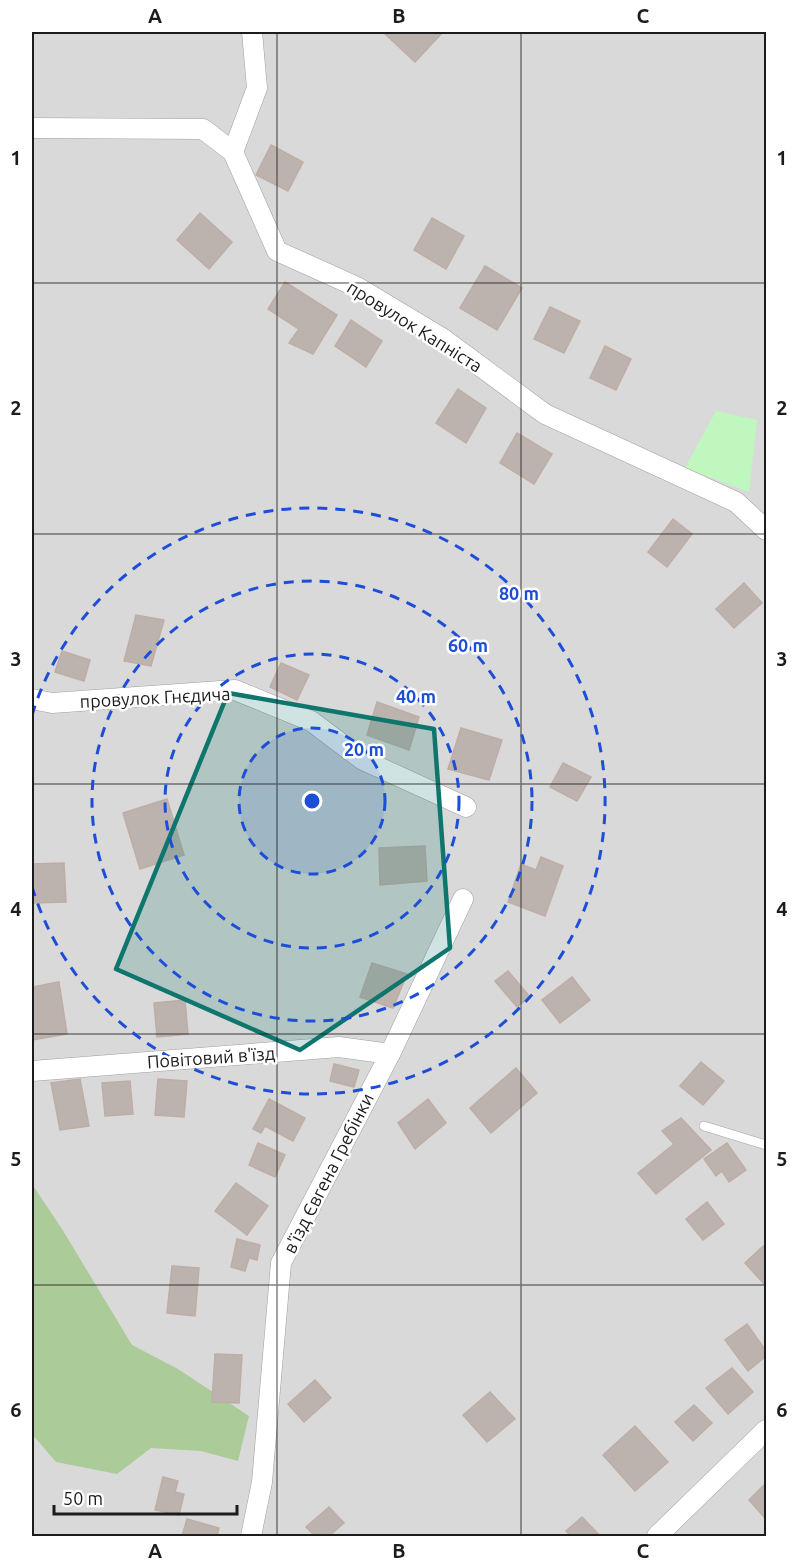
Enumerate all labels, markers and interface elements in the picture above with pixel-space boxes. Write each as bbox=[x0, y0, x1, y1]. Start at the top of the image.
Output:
text: A bbox=[148, 4, 162, 27]
text: B bbox=[392, 4, 406, 27]
text: C bbox=[637, 4, 650, 27]
text: 1 bbox=[10, 146, 22, 169]
text: 1 bbox=[776, 146, 788, 169]
street label: провулок Капніста bbox=[344, 276, 486, 376]
text: 2 bbox=[10, 396, 22, 419]
text: 2 bbox=[776, 396, 788, 419]
text: 80 m bbox=[499, 583, 539, 603]
text: 60 m bbox=[448, 635, 488, 655]
text: 3 bbox=[10, 647, 22, 670]
text: 3 bbox=[776, 647, 788, 670]
street label: провулок Гнєдича bbox=[79, 683, 231, 711]
text: 40 m bbox=[396, 686, 436, 706]
text: 20 m bbox=[344, 739, 384, 759]
centre of rings bbox=[302, 791, 322, 811]
text: 4 bbox=[10, 897, 22, 920]
text: 4 bbox=[776, 897, 788, 920]
street label: Повітовий в'їзд bbox=[146, 1043, 276, 1071]
street label: в'їзд Євгена Гребінки bbox=[279, 1090, 377, 1256]
text: 5 bbox=[10, 1147, 22, 1170]
text: 5 bbox=[776, 1147, 788, 1170]
text: 6 bbox=[10, 1398, 22, 1421]
text: 6 bbox=[776, 1398, 788, 1421]
scale bar bbox=[54, 1478, 237, 1516]
text: 50 m bbox=[63, 1488, 103, 1508]
text: A bbox=[148, 1539, 162, 1562]
text: B bbox=[392, 1539, 406, 1562]
text: C bbox=[637, 1539, 650, 1562]

